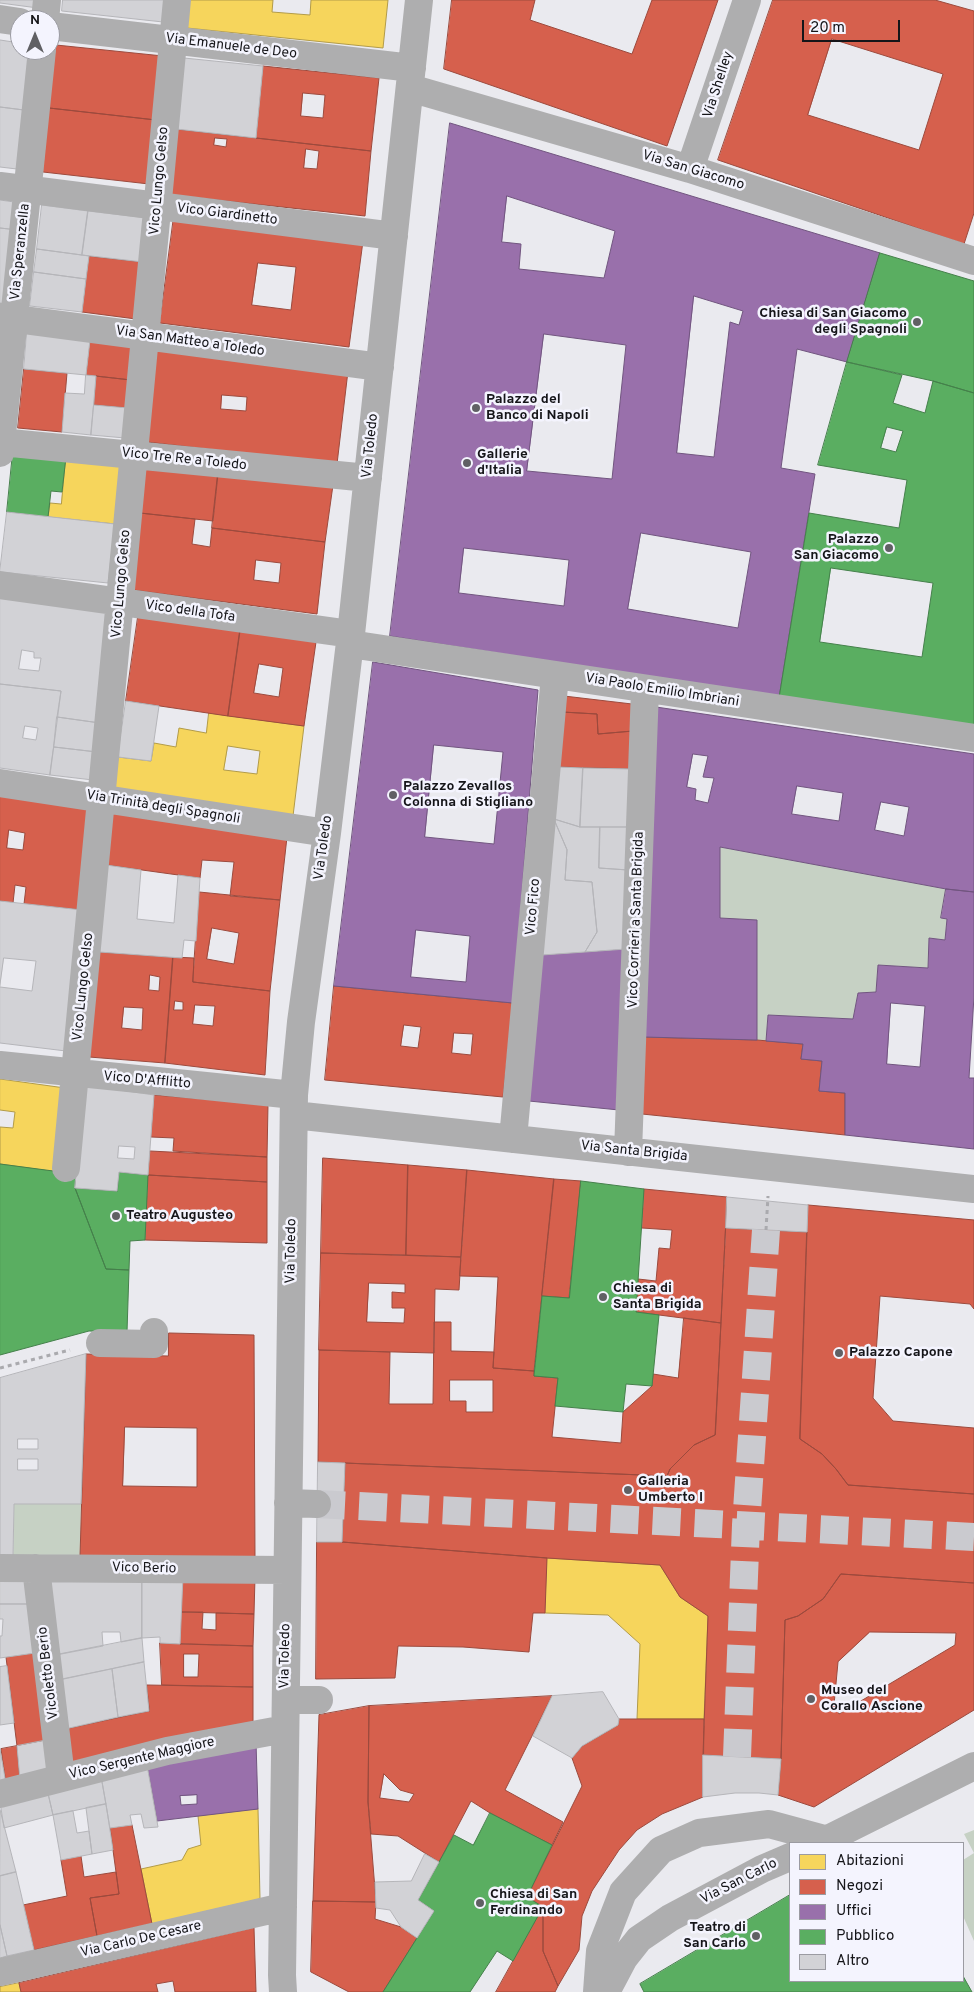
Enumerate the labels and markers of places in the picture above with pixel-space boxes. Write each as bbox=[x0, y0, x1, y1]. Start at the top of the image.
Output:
place label: Chiesa di San Giacomo degli Spagnoli bbox=[759, 306, 907, 338]
marker: Chiesa di San Giacomo degli Spagnoli bbox=[911, 316, 923, 328]
place label: Palazzo del Banco di Napoli bbox=[486, 392, 589, 424]
marker: Palazzo del Banco di Napoli bbox=[470, 402, 482, 414]
place label: Gallerie d'Italia bbox=[477, 447, 528, 480]
marker: Gallerie d'Italia bbox=[461, 457, 473, 469]
place label: Palazzo San Giacomo bbox=[794, 532, 879, 564]
marker: Palazzo San Giacomo bbox=[883, 542, 895, 554]
place label: Palazzo Zevallos Colonna di Stigliano bbox=[403, 779, 533, 812]
marker: Palazzo Zevallos Colonna di Stigliano bbox=[387, 789, 399, 801]
place label: Teatro Augusteo bbox=[126, 1208, 233, 1224]
marker: Teatro Augusteo bbox=[110, 1210, 122, 1222]
place label: Chiesa di Santa Brigida bbox=[613, 1281, 702, 1314]
marker: Chiesa di Santa Brigida bbox=[597, 1291, 609, 1303]
place label: Palazzo Capone bbox=[849, 1345, 953, 1361]
marker: Palazzo Capone bbox=[833, 1347, 845, 1359]
place label: Galleria Umberto I bbox=[638, 1474, 703, 1506]
marker: Galleria Umberto I bbox=[622, 1484, 634, 1496]
place label: Museo del Corallo Ascione bbox=[821, 1683, 923, 1715]
marker: Museo del Corallo Ascione bbox=[805, 1693, 817, 1705]
place label: Chiesa di San Ferdinando bbox=[490, 1887, 577, 1920]
marker: Chiesa di San Ferdinando bbox=[474, 1897, 486, 1909]
place label: Teatro di San Carlo bbox=[683, 1920, 746, 1952]
marker: Teatro di San Carlo bbox=[750, 1930, 762, 1942]

